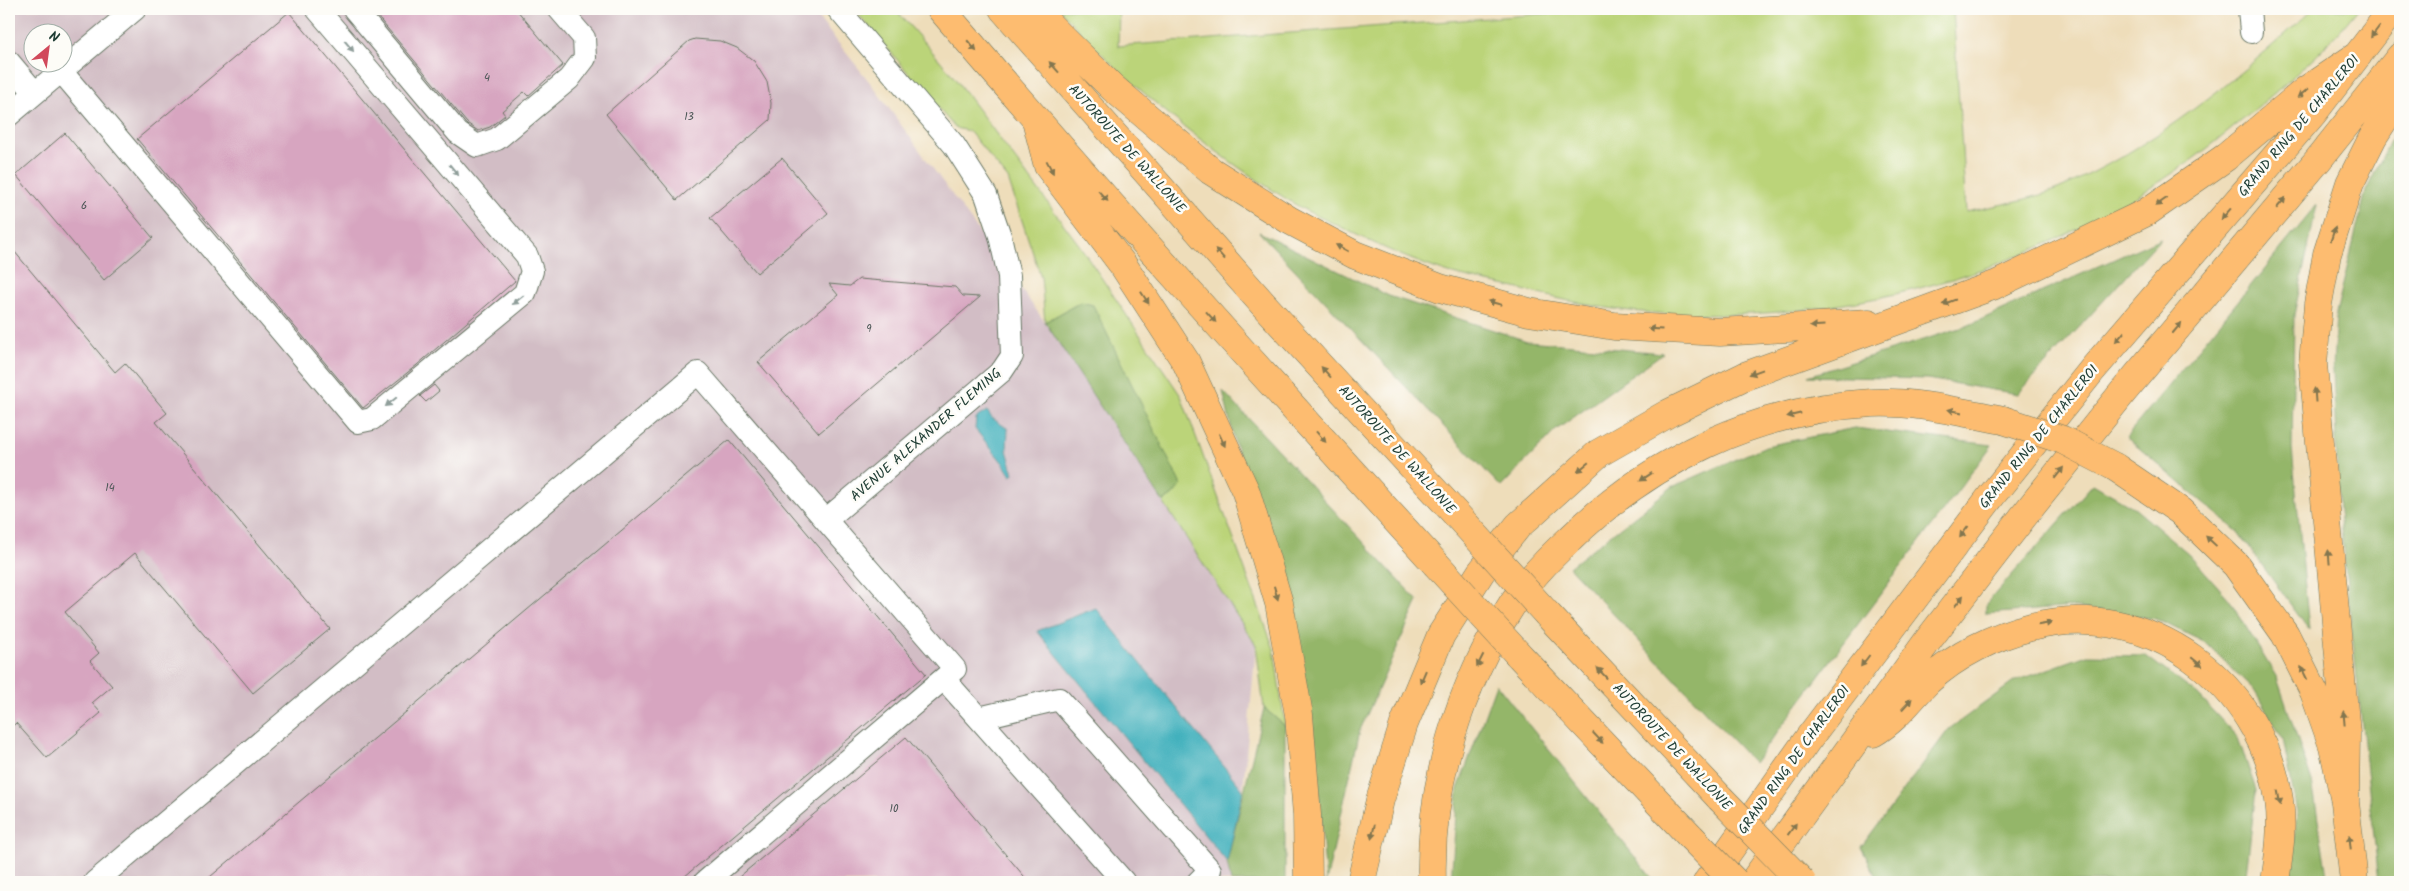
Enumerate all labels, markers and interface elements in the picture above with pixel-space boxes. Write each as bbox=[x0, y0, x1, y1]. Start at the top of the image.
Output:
north arrow bbox=[22, 22, 72, 72]
one-way arrow bbox=[2370, 25, 2381, 38]
text: N bbox=[45, 26, 63, 49]
one-way arrow bbox=[343, 39, 354, 52]
one-way arrow bbox=[967, 39, 978, 52]
street label: GRAND RING DE CHARLEROI bbox=[2233, 50, 2365, 202]
one-way arrow bbox=[1048, 61, 1060, 73]
house number: 4 bbox=[484, 69, 490, 87]
street label: AUTOROUTE DE WALLONIE bbox=[1063, 79, 1192, 219]
one-way arrow bbox=[2297, 87, 2310, 98]
house number: 13 bbox=[684, 108, 694, 126]
one-way arrow bbox=[1046, 159, 1054, 174]
one-way arrow bbox=[448, 163, 460, 175]
one-way arrow bbox=[1097, 189, 1109, 201]
house number: 6 bbox=[81, 197, 87, 215]
one-way arrow bbox=[2154, 197, 2167, 207]
one-way arrow bbox=[2276, 197, 2287, 210]
one-way arrow bbox=[2220, 207, 2232, 219]
one-way arrow bbox=[2330, 227, 2338, 242]
one-way arrow bbox=[1335, 244, 1349, 253]
one-way arrow bbox=[1214, 248, 1225, 261]
one-way arrow bbox=[1140, 291, 1149, 305]
one-way arrow bbox=[511, 294, 524, 305]
one-way arrow bbox=[1487, 298, 1502, 306]
one-way arrow bbox=[1941, 298, 1956, 306]
one-way arrow bbox=[1205, 311, 1217, 323]
house number: 9 bbox=[866, 320, 872, 338]
one-way arrow bbox=[2171, 321, 2182, 334]
one-way arrow bbox=[1809, 322, 1825, 330]
one-way arrow bbox=[1646, 324, 1662, 332]
one-way arrow bbox=[2115, 331, 2126, 343]
street label: GRAND RING DE CHARLEROI bbox=[1974, 360, 2104, 514]
street label: AVENUE ALEXANDER FLEMING bbox=[845, 363, 1007, 507]
one-way arrow bbox=[1320, 367, 1332, 379]
one-way arrow bbox=[1748, 369, 1763, 377]
street label: AUTOROUTE DE WALLONIE bbox=[1333, 380, 1462, 520]
one-way arrow bbox=[2311, 386, 2319, 402]
one-way arrow bbox=[385, 397, 398, 408]
one-way arrow bbox=[1947, 406, 1963, 414]
one-way arrow bbox=[1787, 411, 1802, 419]
one-way arrow bbox=[1315, 431, 1326, 444]
one-way arrow bbox=[1219, 433, 1227, 447]
one-way arrow bbox=[1577, 461, 1590, 472]
one-way arrow bbox=[2053, 466, 2064, 479]
one-way arrow bbox=[1639, 472, 1652, 482]
house number: 14 bbox=[105, 479, 115, 497]
one-way arrow bbox=[1958, 525, 1969, 538]
one-way arrow bbox=[2206, 535, 2218, 547]
one-way arrow bbox=[2325, 548, 2333, 564]
one-way arrow bbox=[1273, 586, 1281, 601]
one-way arrow bbox=[1953, 594, 1964, 607]
one-way arrow bbox=[2037, 620, 2053, 628]
one-way arrow bbox=[1476, 653, 1484, 668]
one-way arrow bbox=[1860, 654, 1871, 667]
one-way arrow bbox=[2191, 656, 2204, 667]
one-way arrow bbox=[2300, 666, 2308, 680]
one-way arrow bbox=[1596, 667, 1608, 679]
one-way arrow bbox=[1419, 670, 1427, 684]
street label: AUTOROUTE DE WALLONIE bbox=[1607, 678, 1738, 816]
street label: GRAND RING DE CHARLEROI bbox=[1732, 681, 1856, 839]
one-way arrow bbox=[1901, 699, 1913, 711]
one-way arrow bbox=[2340, 710, 2348, 726]
one-way arrow bbox=[1592, 731, 1604, 743]
one-way arrow bbox=[2275, 790, 2283, 806]
house number: 10 bbox=[890, 800, 899, 818]
one-way arrow bbox=[1787, 822, 1797, 836]
one-way arrow bbox=[1369, 824, 1377, 839]
one-way arrow bbox=[2346, 834, 2354, 850]

